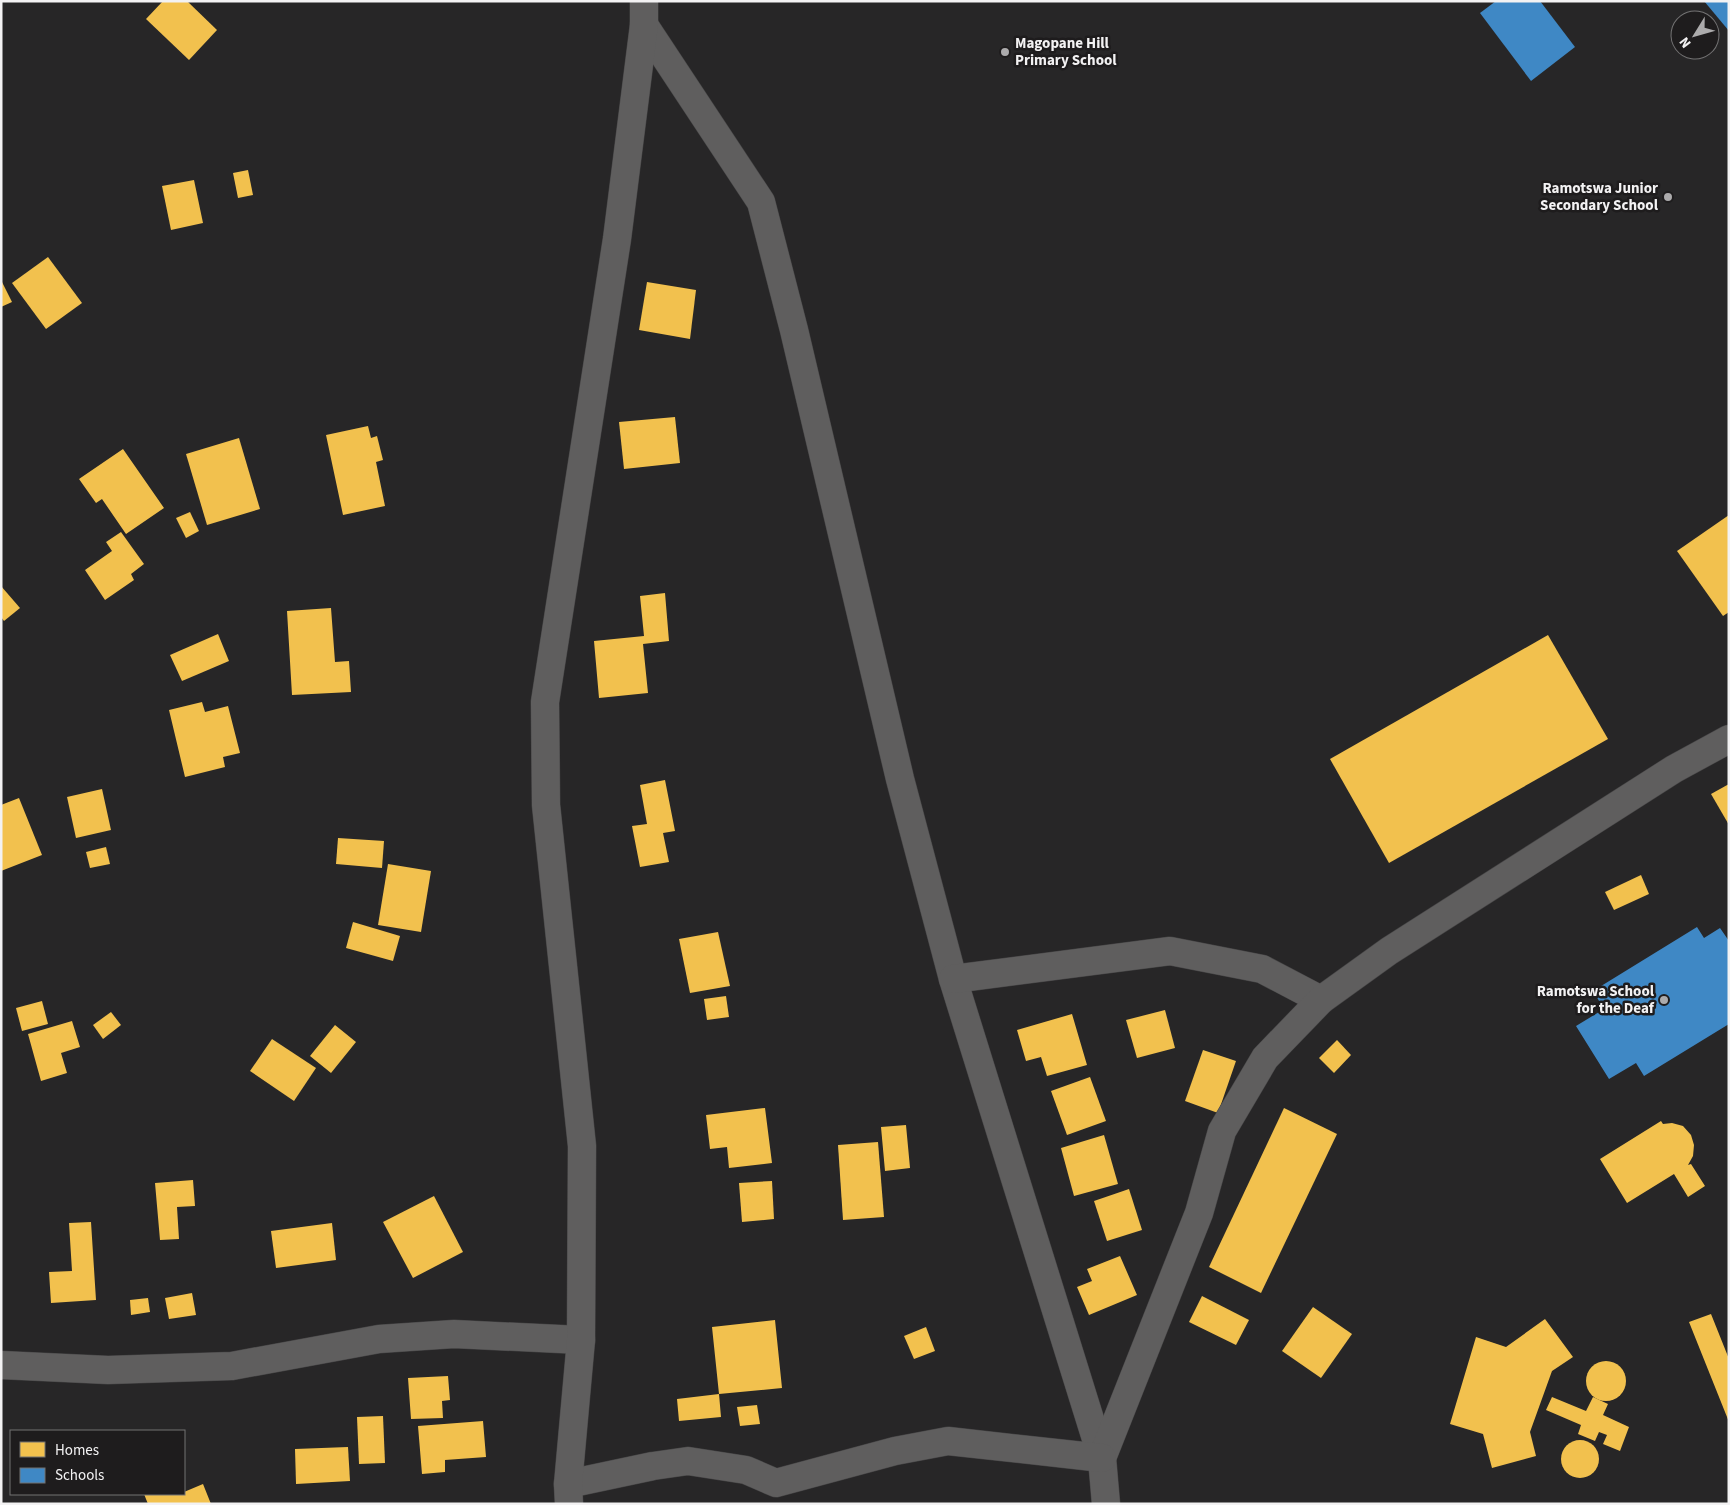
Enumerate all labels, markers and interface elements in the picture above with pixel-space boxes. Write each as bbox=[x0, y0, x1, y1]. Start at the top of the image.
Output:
north arrow bbox=[1670, 10, 1720, 60]
text: N bbox=[1675, 32, 1696, 52]
place label: Magopane Hill Primary School bbox=[1015, 33, 1117, 71]
marker: Magopane Hill Primary School bbox=[999, 46, 1011, 58]
place label: Ramotswa Junior Secondary School bbox=[1540, 178, 1659, 216]
marker: Ramotswa Junior Secondary School bbox=[1662, 191, 1674, 203]
place label: Ramotswa School for the Deaf bbox=[1537, 981, 1655, 1019]
marker: Ramotswa School for the Deaf bbox=[1658, 994, 1670, 1006]
legend bbox=[10, 1430, 185, 1495]
text: Homes bbox=[55, 1440, 99, 1461]
text: Schools bbox=[55, 1465, 104, 1486]

